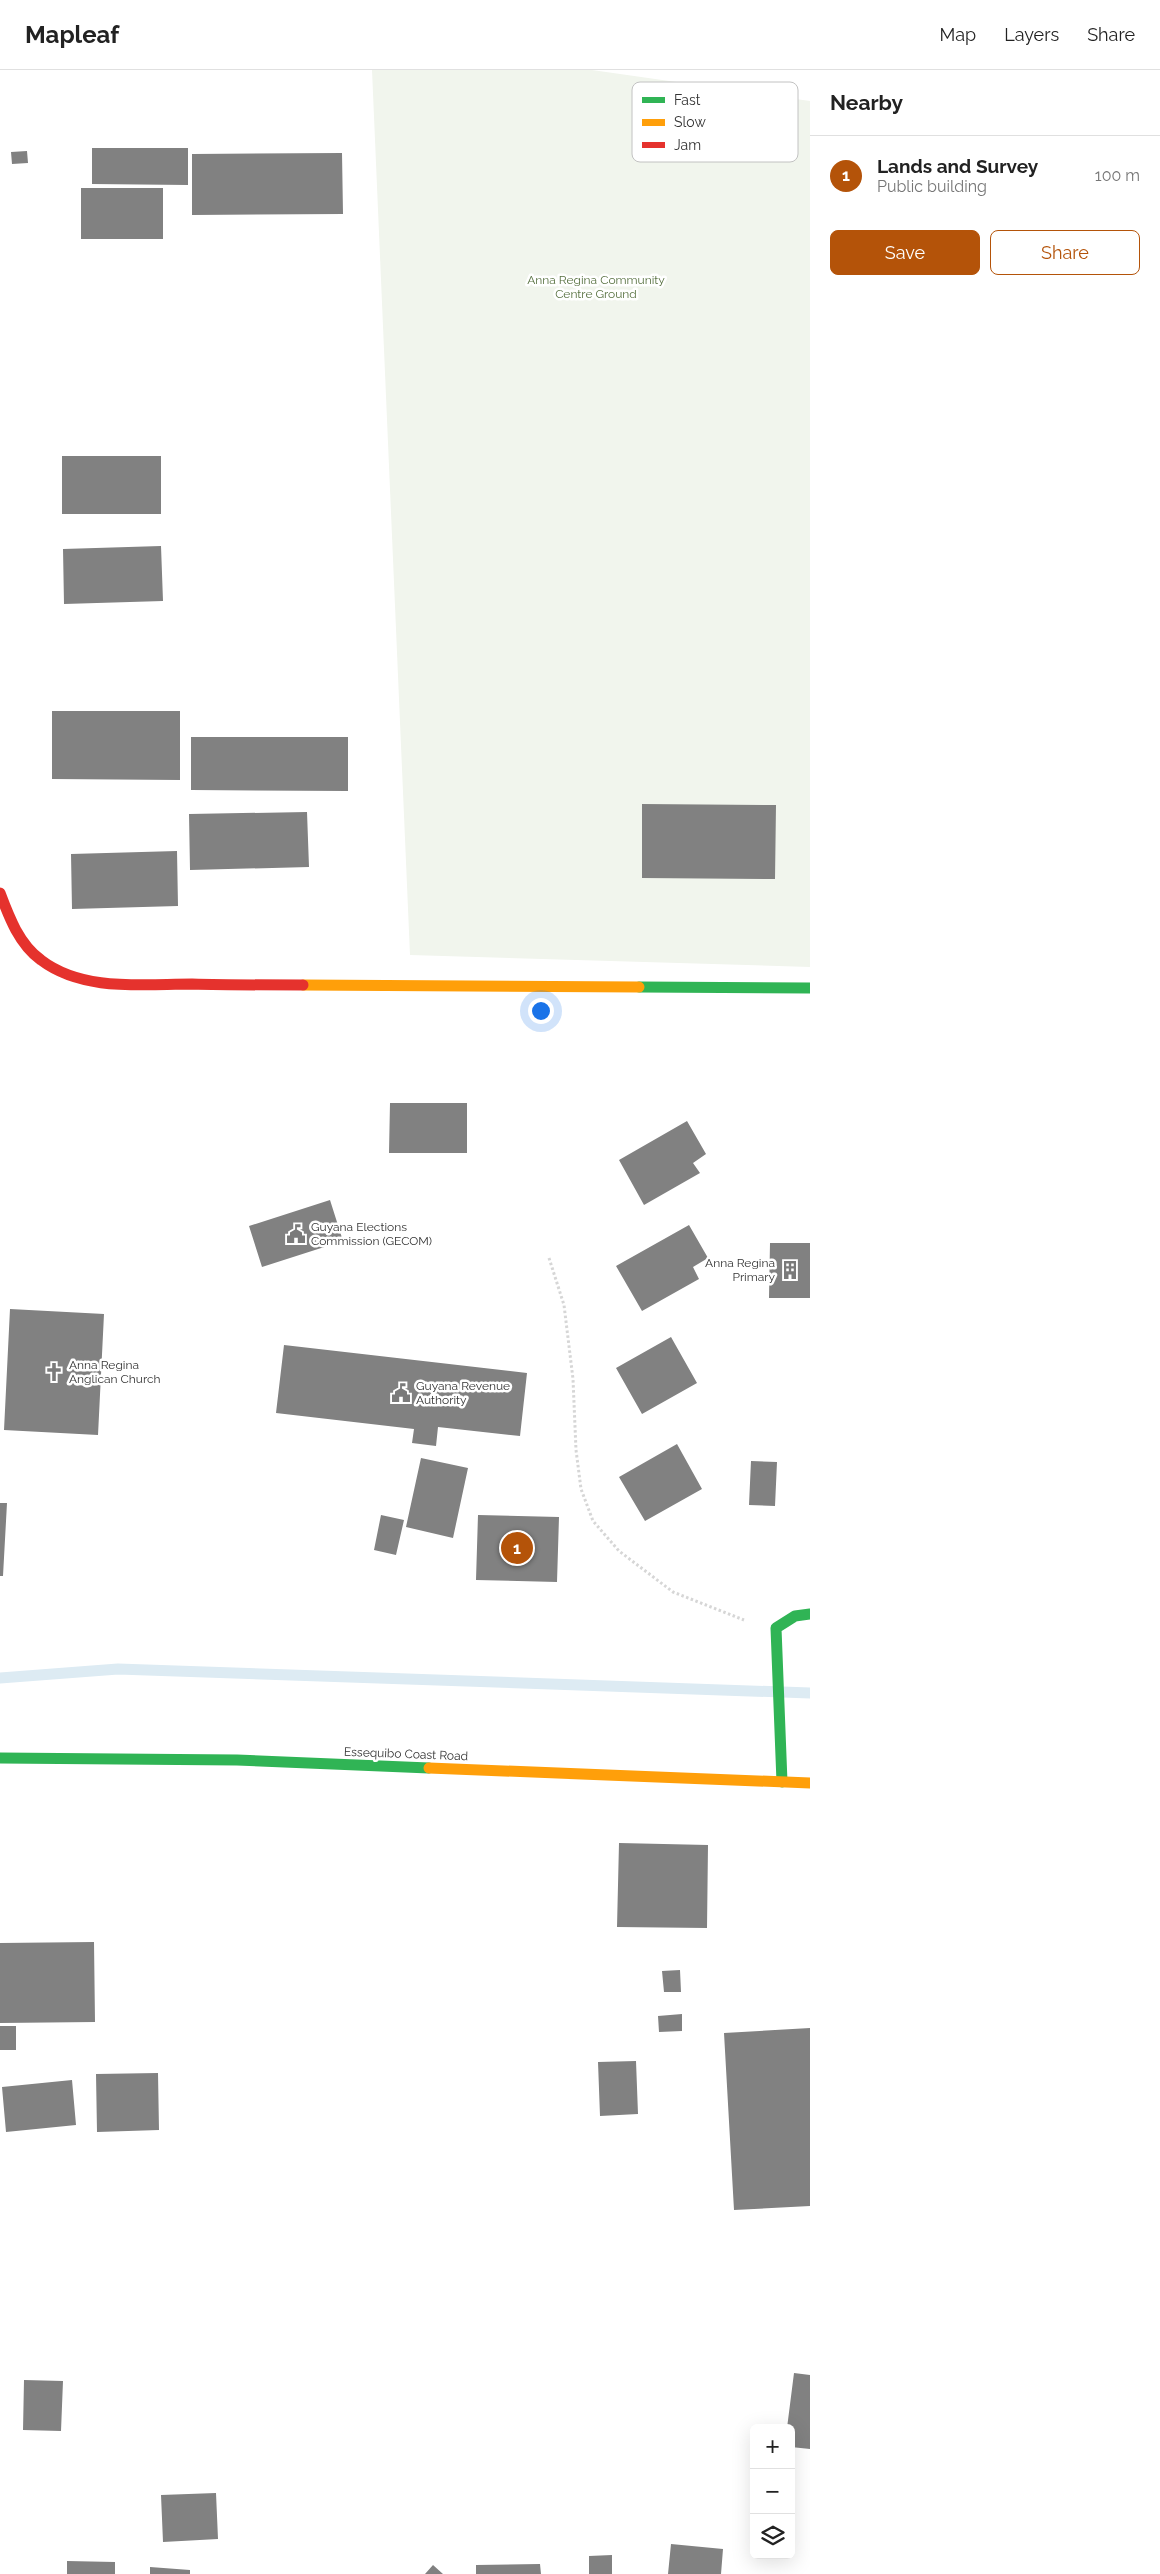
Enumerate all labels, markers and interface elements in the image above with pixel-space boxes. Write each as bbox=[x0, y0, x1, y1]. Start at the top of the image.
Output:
text: Mapleaf bbox=[25, 20, 119, 49]
text: Map bbox=[940, 24, 976, 45]
text: Layers bbox=[1004, 24, 1059, 45]
text: Share bbox=[1087, 24, 1135, 45]
legend bbox=[632, 82, 798, 162]
text: Nearby bbox=[830, 90, 903, 115]
text: Fast bbox=[674, 92, 701, 108]
text: Slow bbox=[674, 114, 706, 130]
text: Jam bbox=[674, 137, 701, 153]
text: Lands and Survey bbox=[877, 155, 1038, 177]
text: 1 bbox=[842, 166, 850, 185]
text: 100 m bbox=[1095, 166, 1140, 185]
text: Public building bbox=[877, 177, 987, 196]
button: Save bbox=[830, 230, 980, 275]
button: Share bbox=[990, 230, 1140, 275]
park label: Anna Regina Community Centre Ground bbox=[527, 273, 665, 301]
your location bbox=[528, 998, 554, 1024]
place label: Guyana Elections Commission (GECOM) bbox=[311, 1220, 432, 1248]
public building icon: Guyana Elections Commission (GECOM) bbox=[285, 1223, 307, 1245]
place label: Anna Regina Primary bbox=[705, 1256, 775, 1284]
building icon: Anna Regina Primary bbox=[779, 1259, 801, 1281]
place label: Anna Regina Anglican Church bbox=[69, 1358, 161, 1386]
church icon: Anna Regina Anglican Church bbox=[43, 1361, 65, 1383]
place label: Guyana Revenue Authority bbox=[416, 1379, 510, 1407]
public building icon: Guyana Revenue Authority bbox=[390, 1382, 412, 1404]
pin: 1 bbox=[501, 1529, 533, 1567]
street label: Essequibo Coast Road bbox=[344, 1745, 468, 1763]
map controls bbox=[750, 2424, 795, 2559]
button: + bbox=[750, 2424, 795, 2469]
button: − bbox=[750, 2469, 795, 2514]
button: layers bbox=[750, 2514, 795, 2559]

